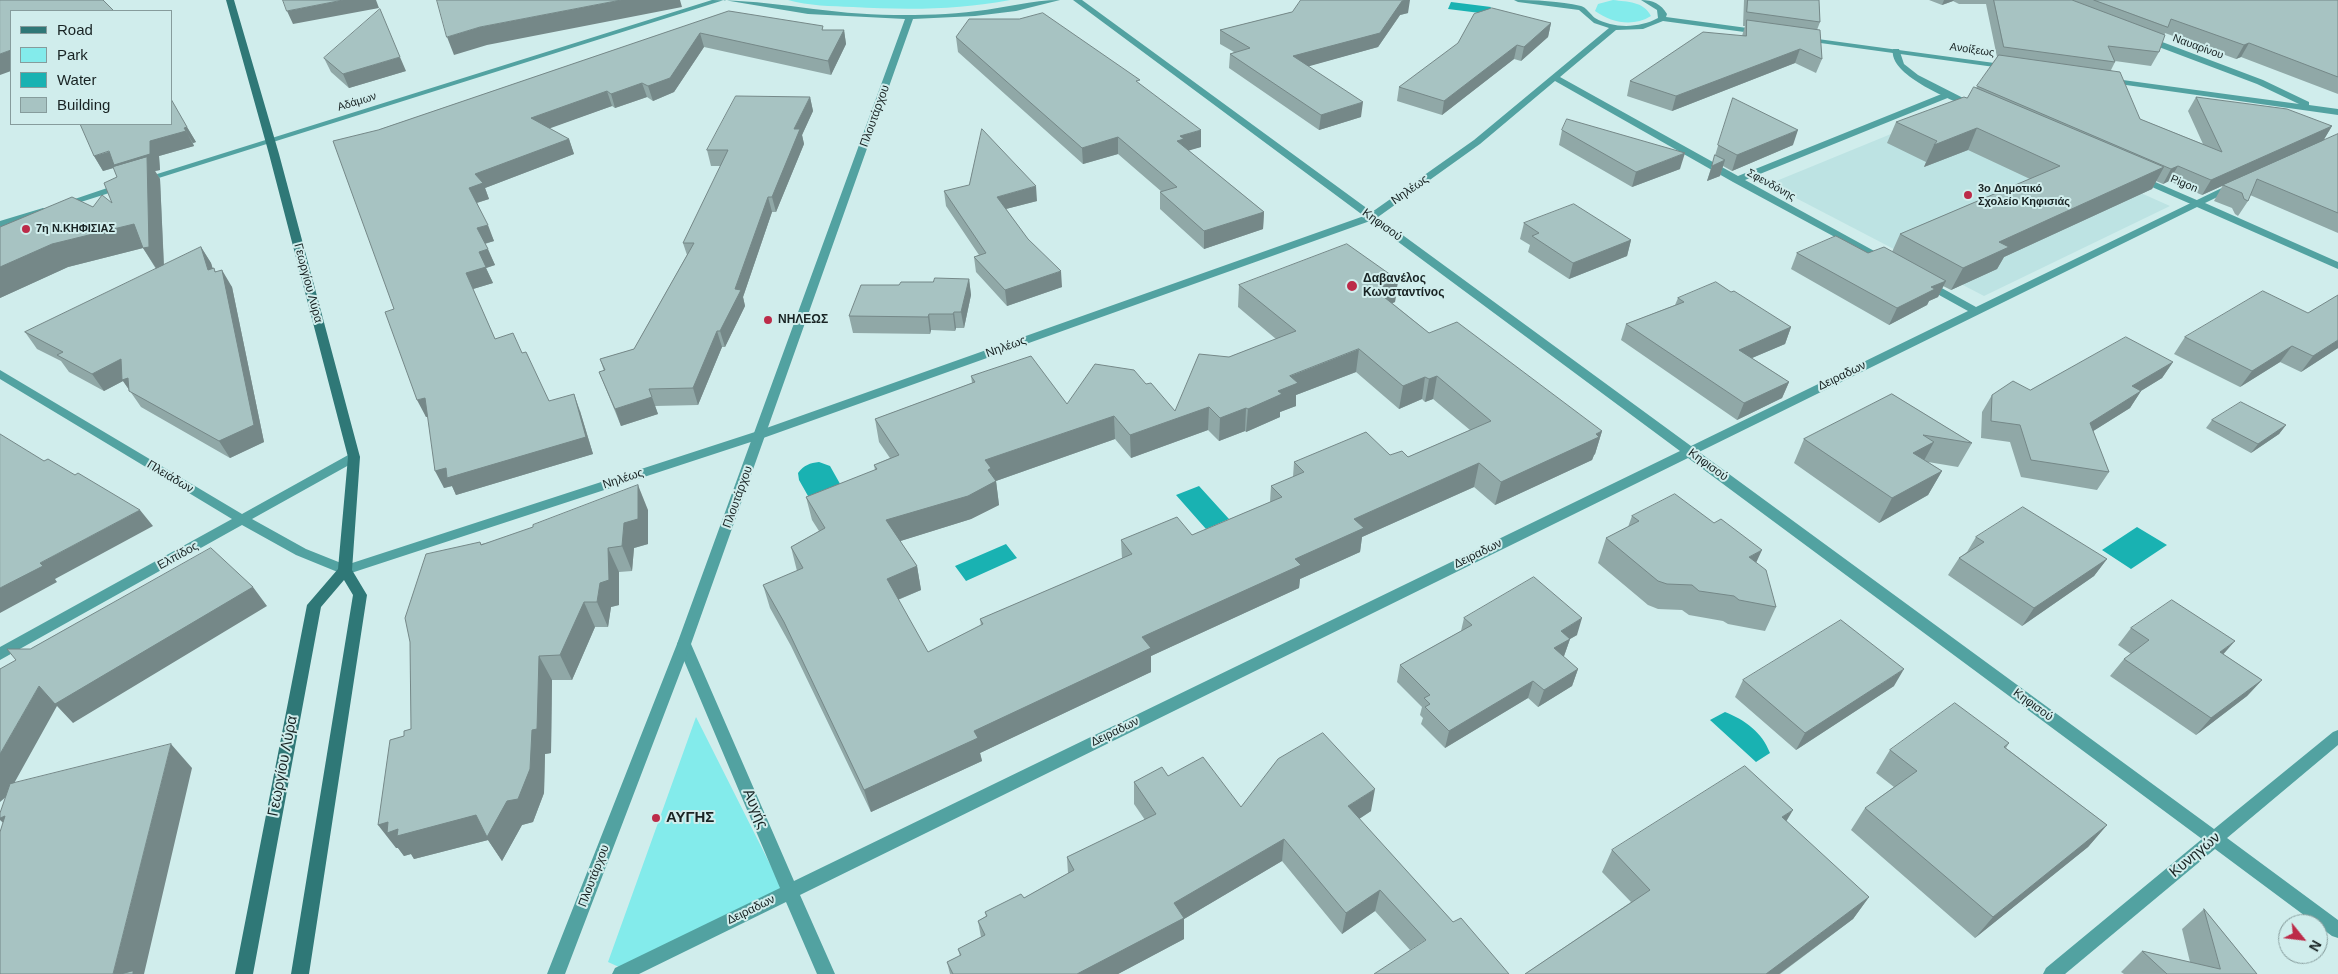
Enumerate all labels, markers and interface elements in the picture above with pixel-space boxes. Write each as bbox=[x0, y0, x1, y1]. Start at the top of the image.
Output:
legend bbox=[10, 10, 172, 125]
text: Road bbox=[57, 21, 93, 38]
street label: Ναυαρίνου bbox=[2171, 32, 2225, 62]
street label: Ανοίξεως bbox=[1949, 40, 1995, 60]
text: Park bbox=[57, 46, 88, 63]
text: Water bbox=[57, 71, 96, 88]
street label: Πλουτάρχου bbox=[857, 83, 893, 149]
street label: Αδάμων bbox=[336, 90, 378, 114]
text: Building bbox=[57, 96, 110, 113]
street label: Σφενδόνης bbox=[1744, 166, 1798, 204]
street label: Νηλέως bbox=[1389, 172, 1431, 208]
street label: Pigon bbox=[2168, 172, 2200, 196]
place label: 3ο Δημοτικό Σχολείο Κηφισιάς bbox=[1978, 182, 2070, 208]
marker: 3ο Δημοτικό Σχολείο Κηφισιάς bbox=[1962, 189, 1974, 201]
street label: Κηφισού bbox=[1359, 206, 1405, 244]
place label: 7η Ν.ΚΗΦΙΣΙΑΣ bbox=[36, 222, 115, 236]
marker: 7η Ν.ΚΗΦΙΣΙΑΣ bbox=[20, 223, 32, 235]
street label: Γεωργίου Λύρα bbox=[290, 242, 326, 324]
place label: Δαβανέλος Κωνσταντίνος bbox=[1363, 272, 1444, 300]
marker: Δαβανέλος Κωνσταντίνος bbox=[1345, 279, 1359, 293]
place label: ΝΗΛΕΩΣ bbox=[778, 313, 828, 327]
marker: ΝΗΛΕΩΣ bbox=[762, 314, 774, 326]
street label: Νηλέως bbox=[984, 333, 1028, 361]
street label: Δειραδων bbox=[1816, 358, 1868, 394]
street label: Κηφισού bbox=[1685, 446, 1731, 484]
street label: Πλειάδων bbox=[144, 458, 196, 496]
street label: Πλουτάρχου bbox=[720, 464, 756, 530]
street label: Νηλέως bbox=[601, 466, 645, 492]
street label: Δειραδων bbox=[1452, 536, 1504, 572]
street label: Ελπίδος bbox=[155, 539, 201, 573]
street label: Κηφισού bbox=[2010, 686, 2056, 724]
street label: Γεωργίου Λύρα bbox=[264, 714, 302, 818]
street label: Δειραδων bbox=[1089, 714, 1141, 750]
street label: Αυγής bbox=[739, 786, 771, 832]
place label: ΑΥΓΗΣ bbox=[666, 809, 714, 827]
marker: ΑΥΓΗΣ bbox=[650, 812, 662, 824]
street label: Κυνηγών bbox=[2166, 829, 2224, 881]
street label: Πλουτάρχου bbox=[576, 843, 612, 909]
street label: Δειραδων bbox=[725, 892, 777, 928]
north arrow bbox=[2278, 914, 2328, 964]
text: N bbox=[2306, 937, 2325, 954]

